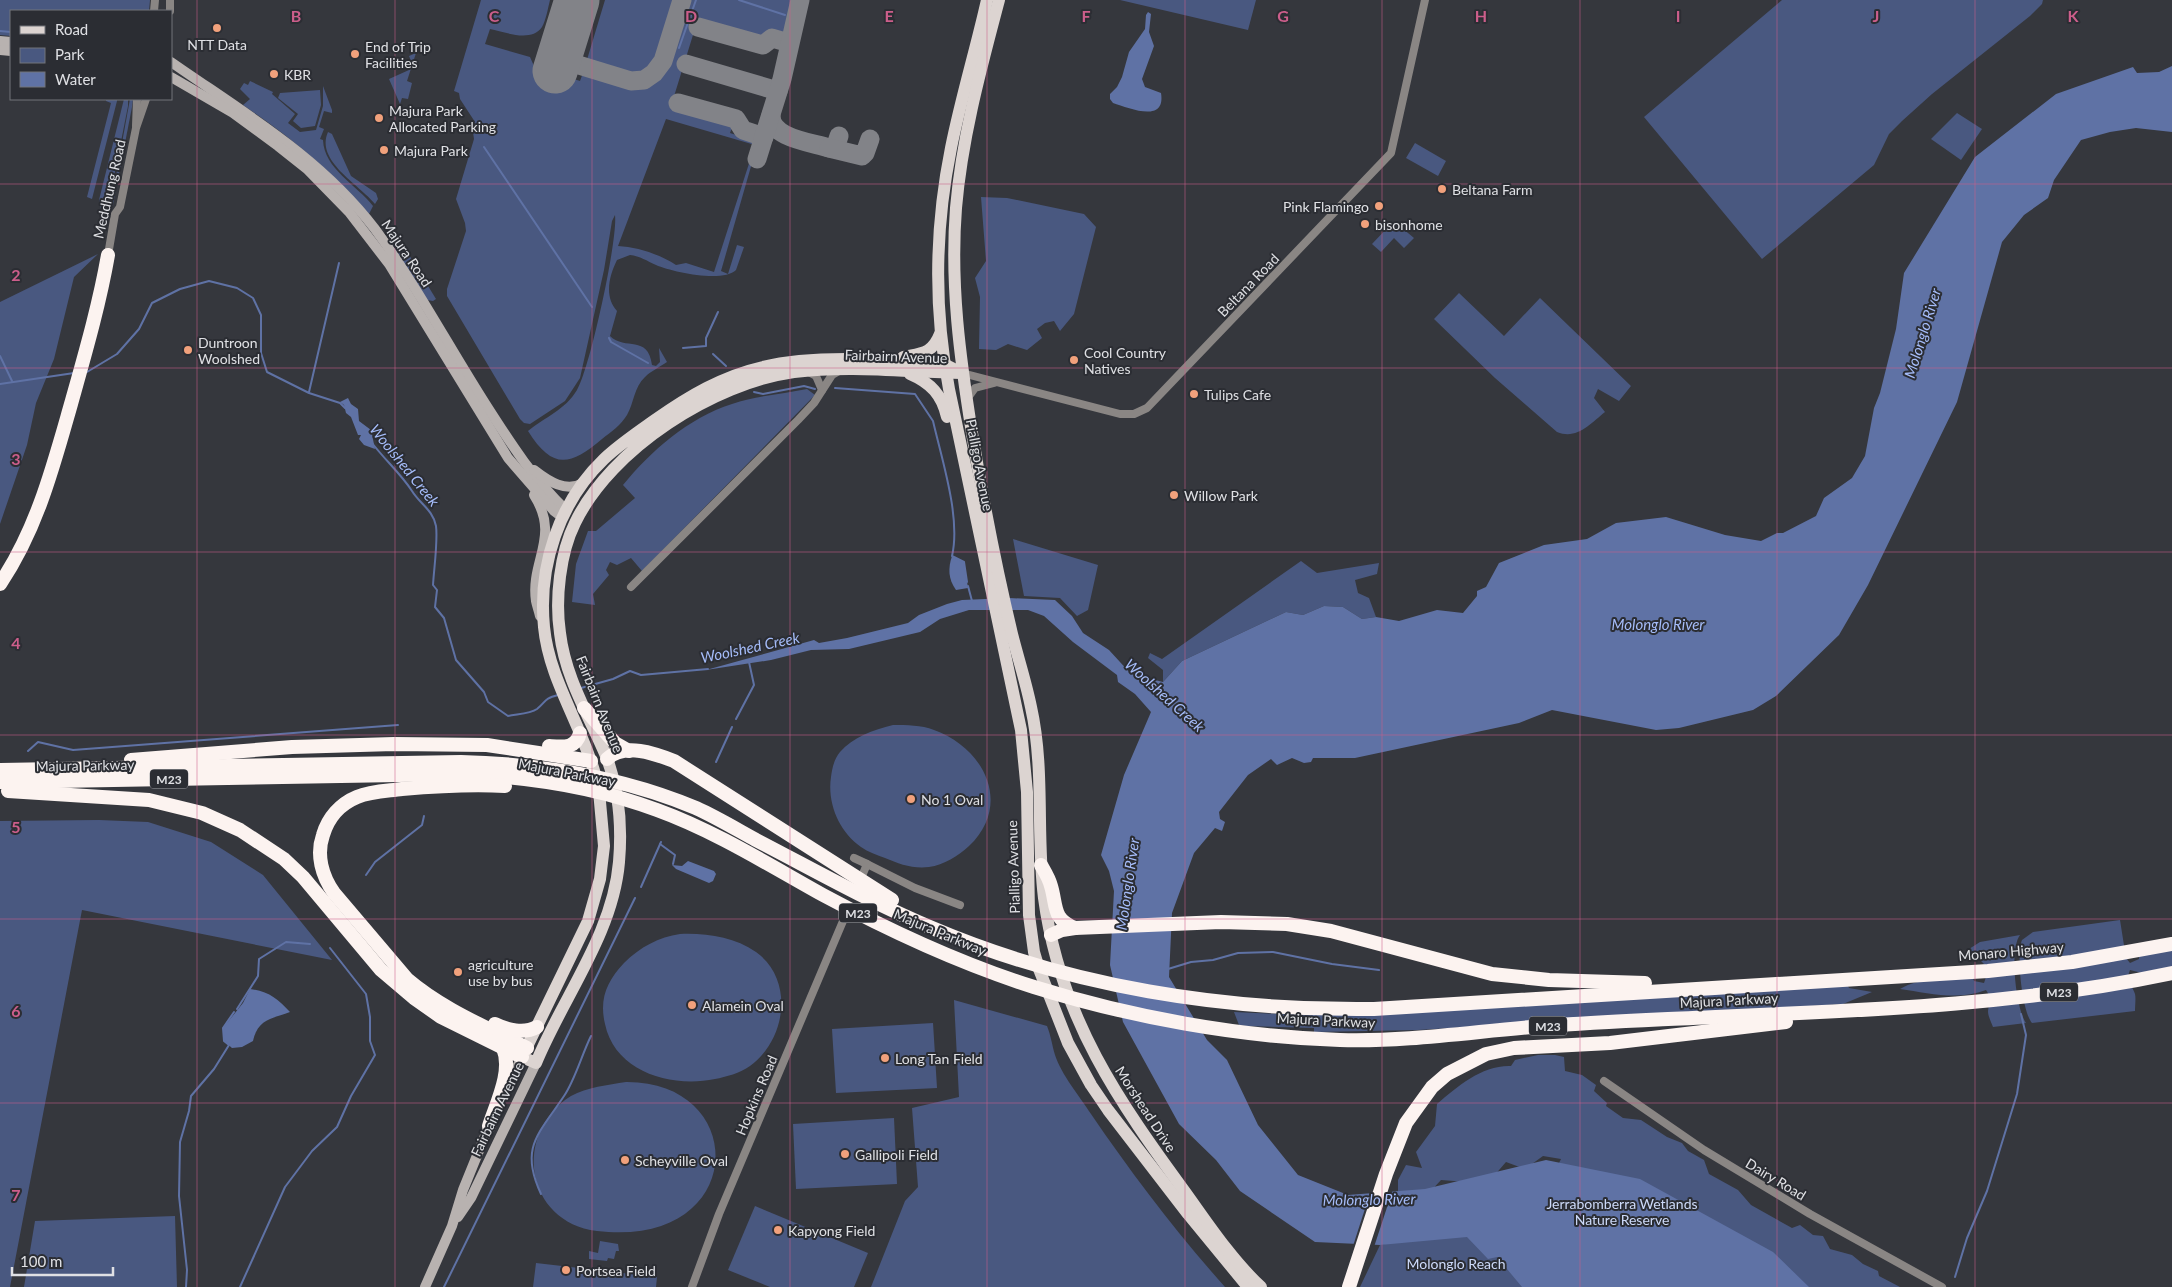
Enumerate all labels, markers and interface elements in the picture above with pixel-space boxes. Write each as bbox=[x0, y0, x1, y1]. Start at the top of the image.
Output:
text: B bbox=[291, 6, 301, 25]
text: C bbox=[489, 6, 500, 25]
text: D bbox=[685, 6, 697, 25]
text: E bbox=[884, 6, 894, 25]
text: F bbox=[1081, 6, 1091, 25]
text: G bbox=[1277, 6, 1289, 25]
text: H bbox=[1475, 6, 1487, 25]
text: I bbox=[1676, 6, 1680, 25]
text: J bbox=[1873, 6, 1879, 25]
text: K bbox=[2068, 6, 2080, 25]
legend bbox=[10, 10, 172, 100]
text: Road bbox=[55, 20, 88, 38]
marker: NTT Data bbox=[211, 22, 223, 34]
place label: NTT Data bbox=[187, 36, 247, 53]
place label: End of Trip Facilities bbox=[365, 38, 431, 71]
text: Park bbox=[55, 45, 85, 63]
marker: End of Trip Facilities bbox=[349, 48, 361, 60]
place label: KBR bbox=[284, 66, 311, 83]
marker: KBR bbox=[268, 68, 280, 80]
text: Water bbox=[55, 70, 96, 88]
place label: Majura Park Allocated Parking bbox=[389, 102, 496, 135]
marker: Majura Park Allocated Parking bbox=[373, 112, 385, 124]
street label: Meddhung Road bbox=[89, 138, 129, 240]
place label: Majura Park bbox=[394, 142, 469, 159]
marker: Majura Park bbox=[378, 144, 390, 156]
place label: Beltana Farm bbox=[1452, 181, 1532, 198]
marker: Beltana Farm bbox=[1436, 183, 1448, 195]
place label: Pink Flamingo bbox=[1283, 198, 1369, 215]
marker: Pink Flamingo bbox=[1373, 200, 1385, 212]
street label: Majura Road bbox=[378, 216, 436, 290]
place label: bisonhome bbox=[1375, 216, 1443, 233]
marker: bisonhome bbox=[1359, 218, 1371, 230]
street label: Beltana Road bbox=[1214, 250, 1282, 320]
text: 2 bbox=[11, 265, 21, 284]
water label: Molonglo River bbox=[1900, 285, 1944, 380]
place label: Duntroon Woolshed bbox=[198, 334, 260, 367]
marker: Duntroon Woolshed bbox=[182, 344, 194, 356]
place label: Cool Country Natives bbox=[1084, 344, 1167, 377]
street label: Fairbairn Avenue bbox=[844, 346, 948, 366]
marker: Cool Country Natives bbox=[1068, 354, 1080, 366]
place label: Tulips Cafe bbox=[1204, 386, 1271, 403]
marker: Tulips Cafe bbox=[1188, 388, 1200, 400]
street label: Pialligo Avenue bbox=[963, 418, 997, 512]
water label: Woolshed Creek bbox=[366, 420, 444, 510]
text: 3 bbox=[11, 449, 21, 468]
place label: Willow Park bbox=[1184, 487, 1259, 504]
marker: Willow Park bbox=[1168, 489, 1180, 501]
water label: Molonglo River bbox=[1612, 615, 1705, 633]
water label: Woolshed Creek bbox=[699, 628, 802, 666]
text: 4 bbox=[11, 633, 21, 652]
street label: Fairbairn Avenue bbox=[573, 653, 627, 755]
water label: Woolshed Creek bbox=[1122, 655, 1209, 736]
street label: Majura Parkway bbox=[517, 754, 618, 790]
street label: Majura Parkway bbox=[35, 756, 135, 774]
road number: M23 bbox=[150, 770, 188, 789]
place label: No 1 Oval bbox=[921, 791, 983, 808]
marker: No 1 Oval bbox=[905, 793, 917, 805]
text: 5 bbox=[11, 817, 21, 836]
street label: Pialligo Avenue bbox=[1003, 820, 1023, 914]
water label: Molonglo River bbox=[1112, 836, 1143, 931]
road number: M23 bbox=[839, 904, 877, 922]
street label: Majura Parkway bbox=[891, 905, 989, 959]
street label: Monaro Highway bbox=[1958, 938, 2065, 964]
place label: agriculture use by bus bbox=[468, 956, 534, 989]
marker: agriculture use by bus bbox=[452, 966, 464, 978]
road number: M23 bbox=[2040, 982, 2078, 1002]
street label: Majura Parkway bbox=[1679, 989, 1780, 1011]
place label: Alamein Oval bbox=[702, 997, 784, 1014]
marker: Alamein Oval bbox=[686, 999, 698, 1011]
text: 6 bbox=[11, 1001, 21, 1020]
street label: Majura Parkway bbox=[1276, 1009, 1377, 1031]
road number: M23 bbox=[1529, 1016, 1567, 1036]
place label: Long Tan Field bbox=[895, 1050, 983, 1067]
street label: Hopkins Road bbox=[732, 1052, 780, 1138]
marker: Long Tan Field bbox=[879, 1052, 891, 1064]
street label: Fairbairn Avenue bbox=[467, 1059, 527, 1159]
street label: Morshead Drive bbox=[1112, 1063, 1180, 1155]
place label: Gallipoli Field bbox=[855, 1146, 938, 1163]
marker: Gallipoli Field bbox=[839, 1148, 851, 1160]
place label: Scheyville Oval bbox=[635, 1152, 728, 1169]
marker: Scheyville Oval bbox=[619, 1154, 631, 1166]
street label: Dairy Road bbox=[1743, 1154, 1809, 1204]
text: 7 bbox=[11, 1185, 21, 1204]
water label: Molonglo River bbox=[1322, 1189, 1416, 1209]
park label: Jerrabomberra Wetlands Nature Reserve bbox=[1546, 1195, 1698, 1228]
place label: Kapyong Field bbox=[788, 1222, 875, 1239]
marker: Kapyong Field bbox=[772, 1224, 784, 1236]
scale bar bbox=[12, 1244, 114, 1276]
text: 100 m bbox=[20, 1252, 62, 1270]
park label: Molonglo Reach bbox=[1406, 1255, 1506, 1272]
place label: Portsea Field bbox=[576, 1262, 656, 1279]
marker: Portsea Field bbox=[560, 1264, 572, 1276]

